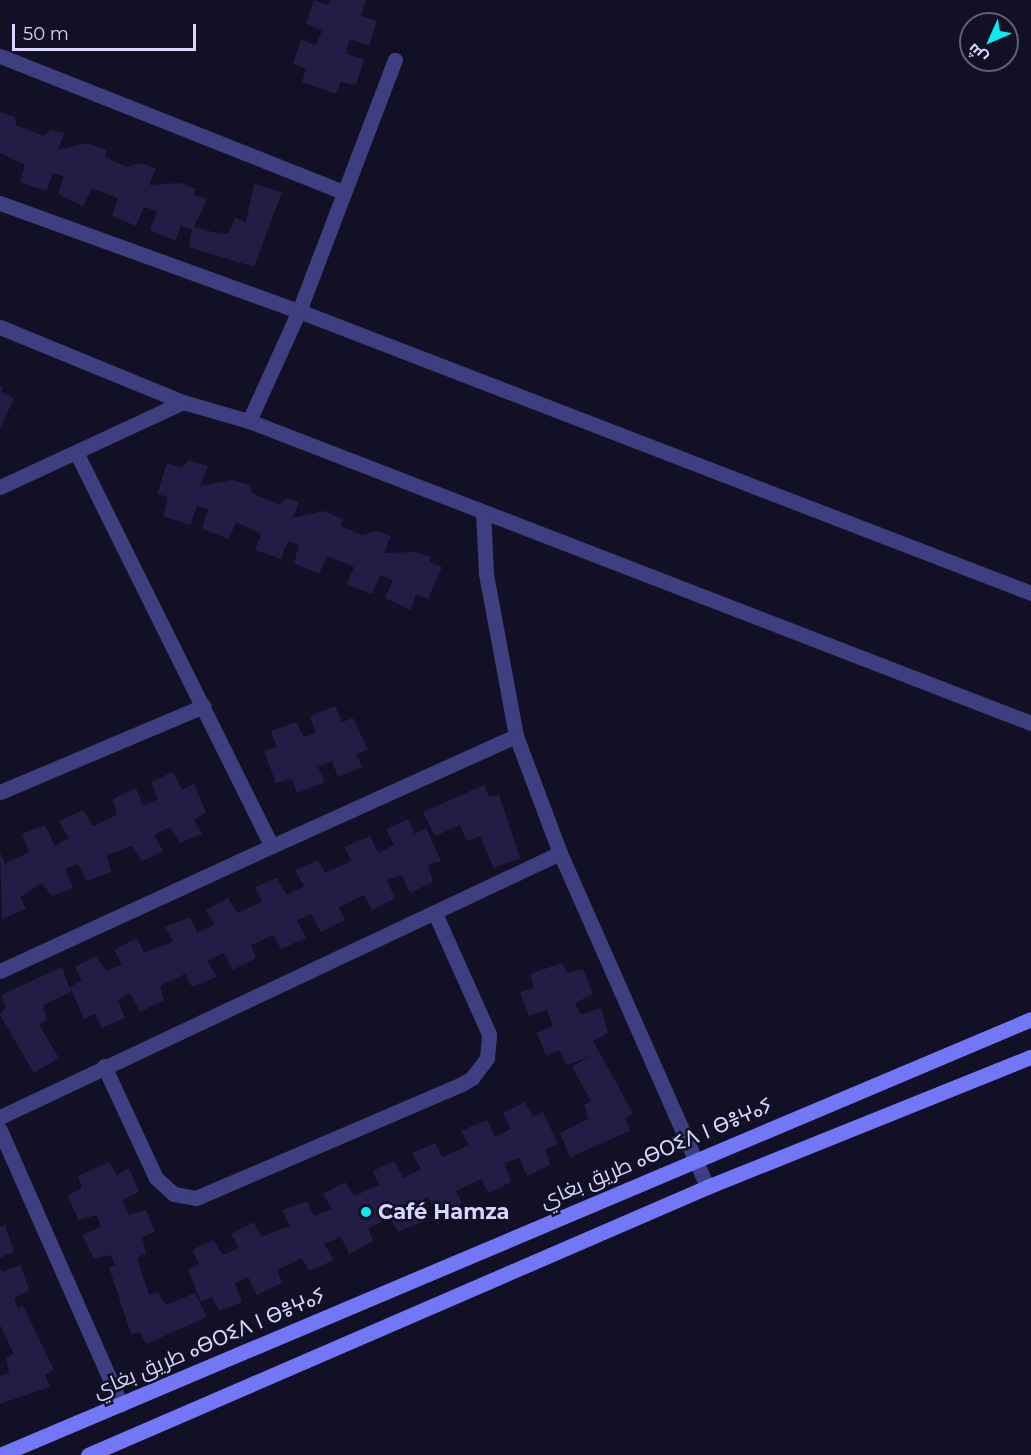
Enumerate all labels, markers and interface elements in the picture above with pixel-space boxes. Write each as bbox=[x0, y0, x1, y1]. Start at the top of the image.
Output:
scale bar bbox=[15, 12, 200, 50]
north arrow bbox=[959, 12, 1019, 72]
text: 50 m bbox=[23, 23, 69, 45]
text: ش bbox=[963, 40, 991, 68]
street label: طريق بغاي ⴰⴱⵔⵉⴷ ⵏ ⴱⴻⵖⴰⵢ bbox=[536, 1093, 776, 1213]
place label: Café Hamza bbox=[378, 1199, 510, 1225]
marker: Café Hamza bbox=[359, 1205, 373, 1219]
street label: طريق بغاي ⴰⴱⵔⵉⴷ ⵏ ⴱⴻⵖⴰⵢ bbox=[89, 1283, 329, 1403]

